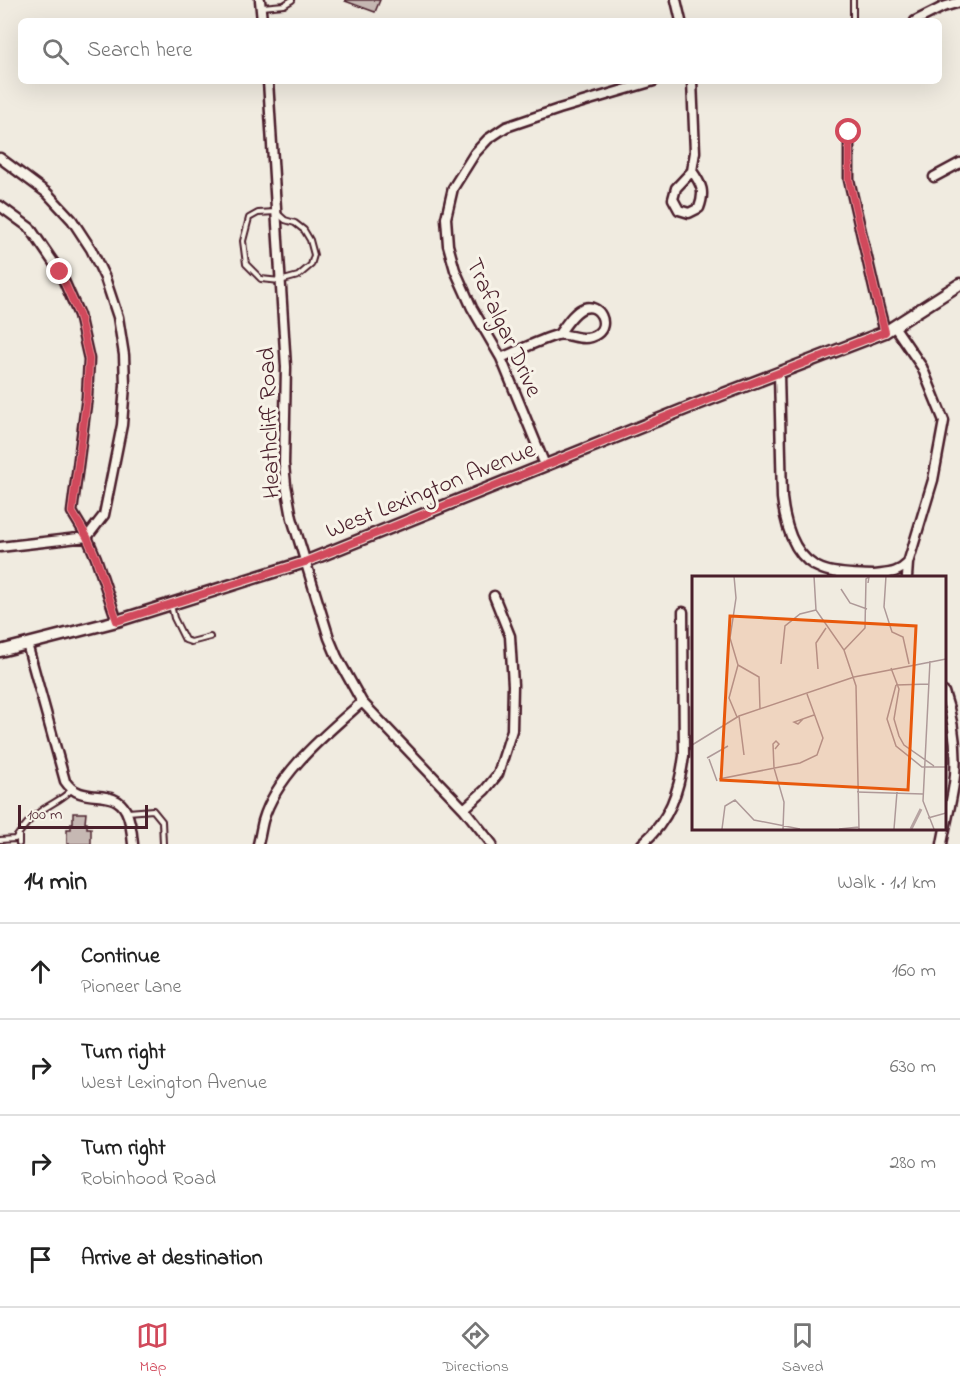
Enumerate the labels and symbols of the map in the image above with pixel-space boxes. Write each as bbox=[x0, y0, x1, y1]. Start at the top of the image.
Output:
route start bbox=[835, 118, 861, 144]
street label: Trafalgar Drive bbox=[455, 253, 550, 403]
route end bbox=[46, 258, 72, 284]
street label: Heathcliff Road bbox=[250, 346, 291, 499]
street label: West Lexington Avenue bbox=[321, 433, 541, 549]
inset map bbox=[692, 576, 945, 829]
scale bar bbox=[18, 802, 148, 830]

